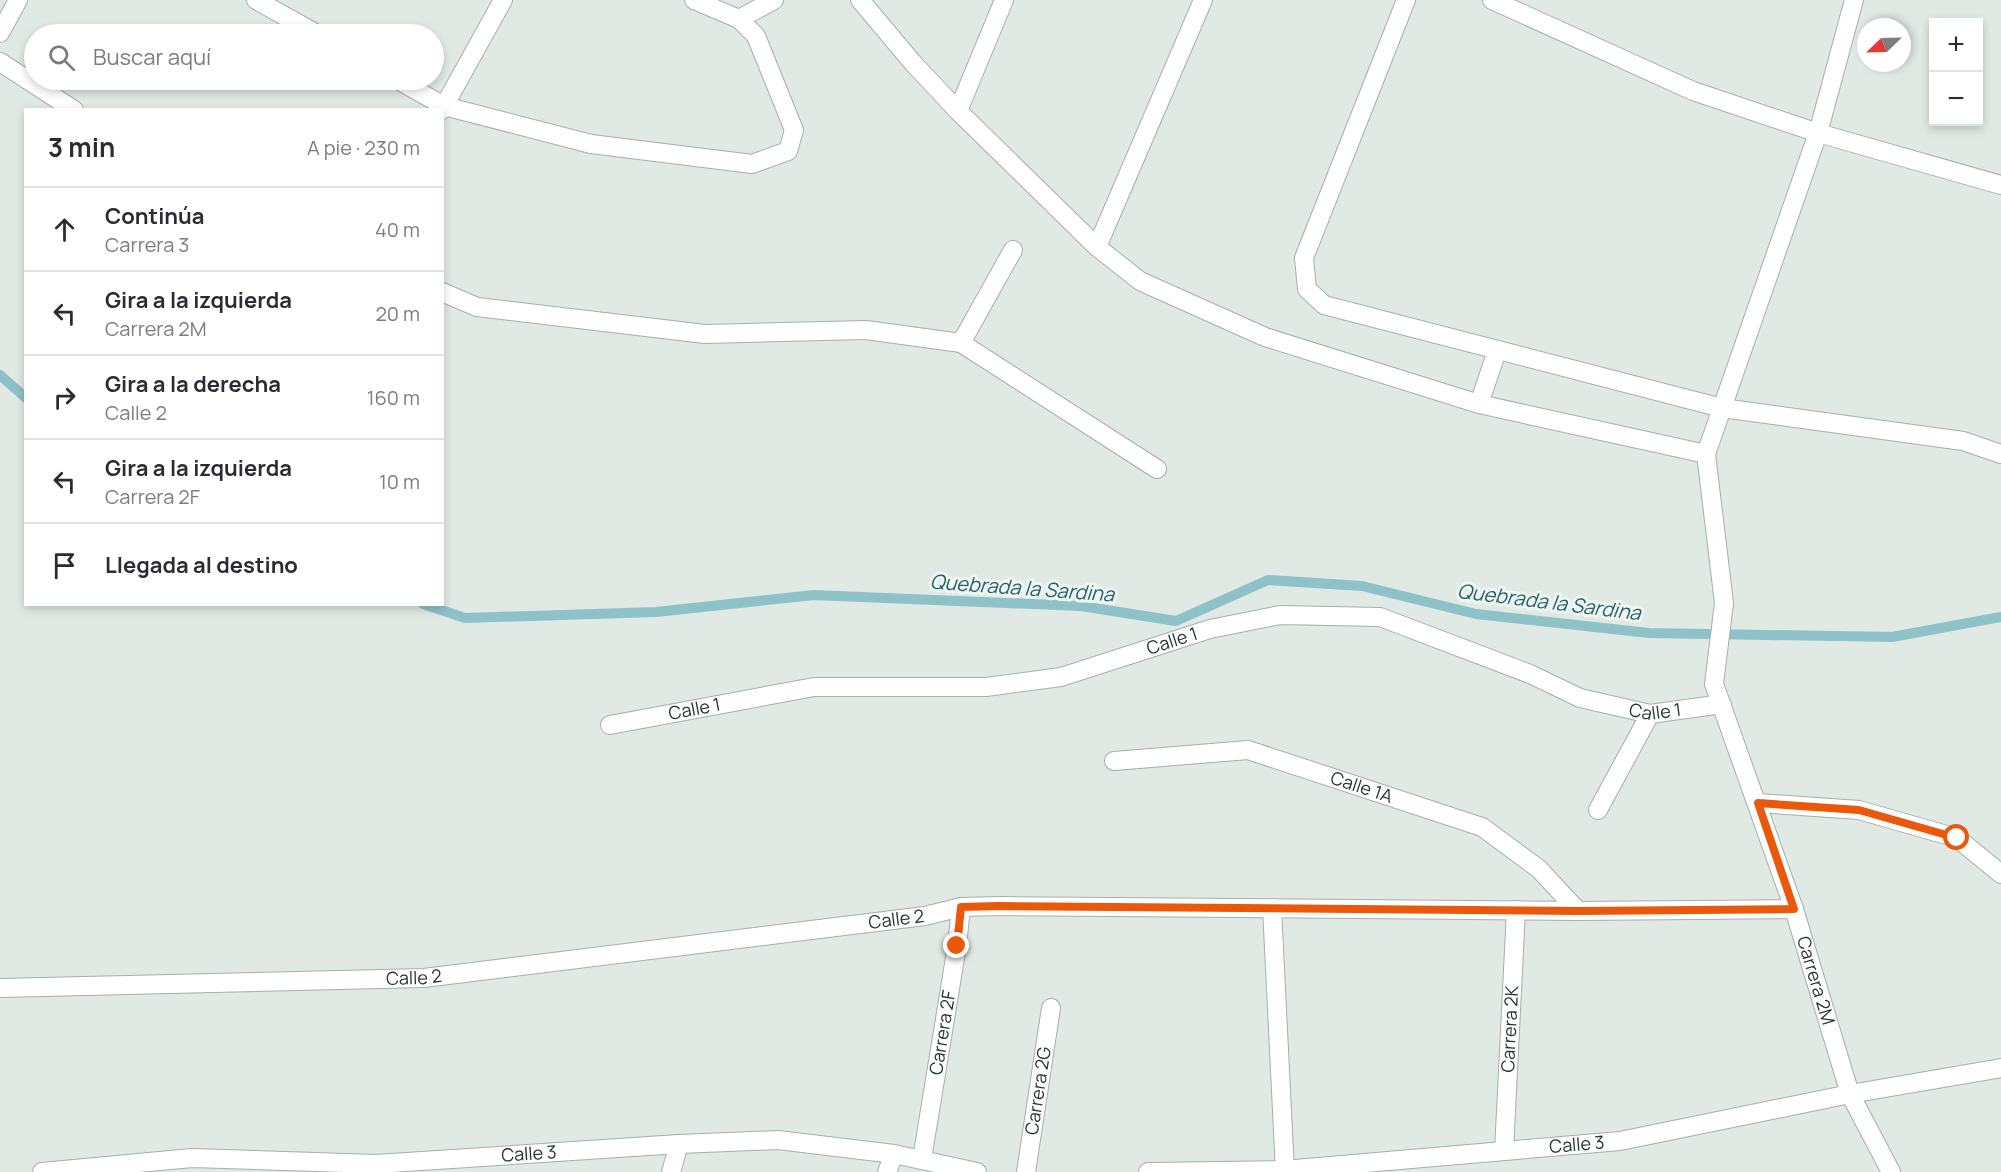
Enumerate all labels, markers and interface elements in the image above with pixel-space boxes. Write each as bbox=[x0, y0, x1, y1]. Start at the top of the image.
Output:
north arrow bbox=[1857, 18, 1911, 72]
map controls bbox=[1929, 18, 1983, 126]
button: + bbox=[1929, 18, 1983, 72]
search box bbox=[24, 24, 444, 90]
icon: search bbox=[45, 41, 78, 74]
text: Buscar aquí bbox=[93, 42, 211, 72]
button: − bbox=[1929, 72, 1983, 126]
text: 3 min bbox=[48, 129, 115, 165]
text: A pie · 230 m bbox=[307, 134, 420, 161]
text: Continúa bbox=[105, 201, 205, 231]
icon: ahead bbox=[48, 213, 81, 246]
text: 40 m bbox=[375, 216, 420, 243]
text: Carrera 3 bbox=[105, 231, 189, 258]
text: Gira a la izquierda bbox=[105, 285, 292, 315]
icon: left bbox=[48, 297, 81, 330]
text: 20 m bbox=[375, 300, 420, 327]
text: Carrera 2M bbox=[105, 315, 206, 342]
text: Gira a la derecha bbox=[105, 369, 281, 399]
icon: right bbox=[48, 381, 81, 414]
text: 160 m bbox=[367, 384, 420, 411]
text: Calle 2 bbox=[105, 399, 167, 426]
text: Gira a la izquierda bbox=[105, 453, 292, 483]
icon: left bbox=[48, 465, 81, 498]
text: 10 m bbox=[379, 468, 420, 495]
text: Carrera 2F bbox=[105, 483, 200, 510]
icon: arrive bbox=[48, 549, 81, 582]
text: Llegada al destino bbox=[105, 550, 298, 580]
water label: Quebrada la Sardina bbox=[929, 568, 1116, 607]
water label: Quebrada la Sardina bbox=[1456, 577, 1643, 626]
street label: Calle 1 bbox=[1143, 621, 1201, 660]
street label: Calle 1 bbox=[666, 692, 722, 725]
street label: Calle 1 bbox=[1627, 697, 1683, 725]
street label: Calle 1A bbox=[1328, 765, 1397, 808]
route start bbox=[1943, 824, 1969, 850]
street label: Calle 2 bbox=[867, 903, 925, 934]
route end bbox=[943, 932, 969, 958]
street label: Carrera 2M bbox=[1792, 933, 1841, 1027]
street label: Calle 2 bbox=[386, 963, 443, 990]
street label: Carrera 2K bbox=[1495, 985, 1523, 1073]
street label: Carrera 2F bbox=[923, 988, 961, 1077]
street label: Carrera 2G bbox=[1019, 1045, 1056, 1137]
street label: Calle 3 bbox=[1548, 1129, 1605, 1158]
street label: Calle 3 bbox=[500, 1139, 557, 1167]

